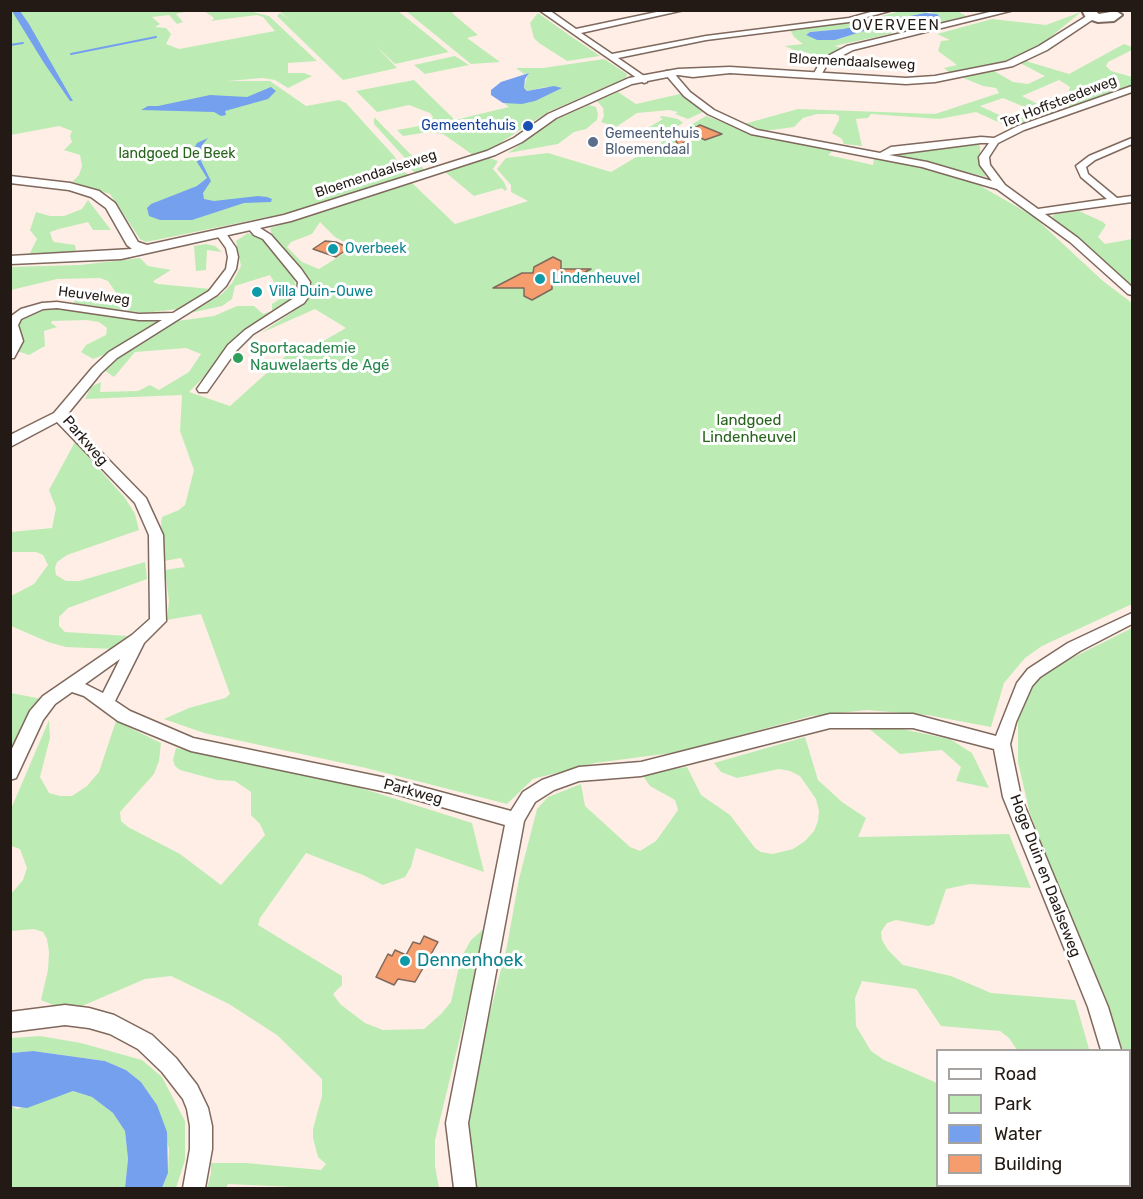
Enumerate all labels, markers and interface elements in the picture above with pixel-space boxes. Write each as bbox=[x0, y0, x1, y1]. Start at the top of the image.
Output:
district label: OVERVEEN bbox=[852, 17, 940, 35]
street label: Bloemendaalseweg bbox=[788, 50, 916, 74]
street label: Ter Hoffsteedeweg bbox=[999, 72, 1119, 132]
place label: Gemeentehuis bbox=[421, 118, 516, 134]
marker: Gemeentehuis bbox=[521, 119, 535, 133]
place label: Gemeentehuis Bloemendaal bbox=[605, 126, 700, 158]
marker: Gemeentehuis Bloemendaal bbox=[586, 135, 600, 149]
park label: landgoed De Beek bbox=[118, 146, 236, 162]
street label: Bloemendaalseweg bbox=[313, 146, 439, 202]
place label: Overbeek bbox=[345, 241, 406, 257]
marker: Overbeek bbox=[326, 242, 340, 256]
place label: Lindenheuvel bbox=[552, 271, 640, 287]
marker: Lindenheuvel bbox=[533, 272, 547, 286]
street label: Heuvelweg bbox=[57, 283, 131, 309]
place label: Villa Duin-Ouwe bbox=[269, 284, 373, 300]
marker: Villa Duin-Ouwe bbox=[250, 285, 264, 299]
place label: Sportacademie Nauwelaerts de Agé bbox=[250, 340, 389, 375]
marker: Sportacademie Nauwelaerts de Agé bbox=[231, 351, 245, 365]
street label: Parkweg bbox=[58, 412, 112, 470]
park label: landgoed Lindenheuvel bbox=[702, 412, 796, 447]
street label: Parkweg bbox=[382, 775, 444, 809]
street label: Hoge Duin en Daalseweg bbox=[1006, 792, 1084, 960]
place label: Dennenhoek bbox=[417, 950, 523, 972]
marker: Dennenhoek bbox=[398, 954, 412, 968]
legend bbox=[936, 1049, 1131, 1187]
text: Road bbox=[994, 1063, 1037, 1085]
text: Park bbox=[994, 1093, 1031, 1115]
text: Water bbox=[994, 1123, 1042, 1145]
text: Building bbox=[994, 1153, 1062, 1175]

